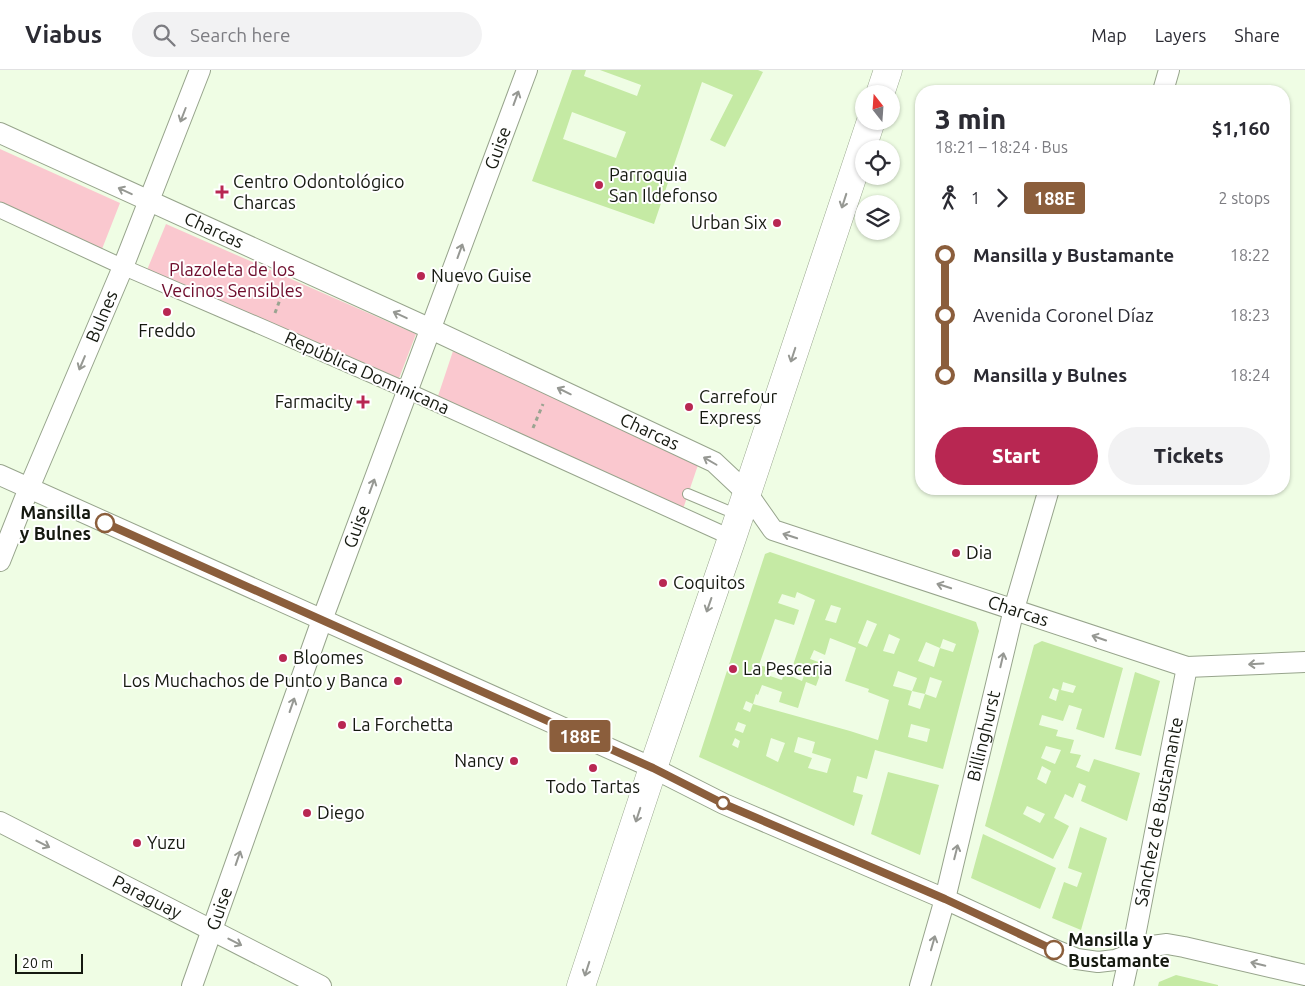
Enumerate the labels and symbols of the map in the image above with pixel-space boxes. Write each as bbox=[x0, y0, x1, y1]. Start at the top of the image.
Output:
north arrow bbox=[855, 85, 900, 130]
one-way arrow bbox=[512, 91, 521, 106]
one-way arrow bbox=[177, 108, 186, 123]
street label: Guise bbox=[480, 123, 514, 172]
place label: Parroquia San Ildefonso bbox=[609, 164, 718, 205]
place label: Centro Odontológico Charcas bbox=[233, 171, 404, 212]
marker: Parroquia San Ildefonso bbox=[593, 179, 605, 191]
one-way arrow bbox=[118, 185, 133, 195]
marker: Centro Odontológico Charcas bbox=[215, 185, 229, 199]
one-way arrow bbox=[839, 192, 849, 208]
street label: Charcas bbox=[182, 207, 247, 252]
place label: Urban Six bbox=[691, 212, 767, 232]
marker: Urban Six bbox=[771, 217, 783, 229]
one-way arrow bbox=[456, 243, 465, 259]
park label: Plazoleta de los Vecinos Sensibles bbox=[161, 259, 303, 300]
place label: Nuevo Guise bbox=[431, 265, 532, 285]
marker: Nuevo Guise bbox=[415, 270, 427, 282]
street label: Bulnes bbox=[81, 287, 121, 345]
marker: Freddo bbox=[161, 306, 173, 318]
one-way arrow bbox=[393, 310, 408, 320]
place label: Freddo bbox=[138, 320, 196, 340]
street label: República Dominicana bbox=[282, 327, 453, 417]
one-way arrow bbox=[788, 347, 797, 362]
one-way arrow bbox=[77, 355, 86, 370]
one-way arrow bbox=[557, 385, 572, 395]
place label: Carrefour Express bbox=[699, 386, 778, 427]
place label: Farmacity bbox=[275, 391, 353, 411]
marker: Farmacity bbox=[357, 396, 369, 408]
marker: Carrefour Express bbox=[683, 401, 695, 413]
street label: Charcas bbox=[617, 408, 683, 453]
one-way arrow bbox=[704, 456, 718, 466]
one-way arrow bbox=[368, 479, 377, 494]
place label: Mansilla y Bulnes bbox=[20, 502, 91, 543]
street label: Guise bbox=[339, 502, 373, 551]
marker: Mansilla y Bulnes bbox=[95, 513, 115, 533]
one-way arrow bbox=[782, 530, 798, 540]
place label: Dia bbox=[966, 542, 992, 562]
marker: Dia bbox=[950, 547, 962, 559]
place label: Coquitos bbox=[673, 572, 745, 592]
marker: Coquitos bbox=[657, 577, 669, 589]
one-way arrow bbox=[937, 581, 953, 591]
street label: Charcas bbox=[986, 591, 1052, 630]
one-way arrow bbox=[704, 597, 713, 612]
one-way arrow bbox=[1091, 633, 1107, 642]
place label: Bloomes bbox=[293, 647, 364, 667]
marker: Bloomes bbox=[277, 652, 289, 664]
one-way arrow bbox=[998, 652, 1007, 668]
place label: La Pesceria bbox=[743, 658, 832, 678]
one-way arrow bbox=[1249, 660, 1265, 669]
marker: La Pesceria bbox=[727, 663, 739, 675]
place label: Los Muchachos de Punto y Banca bbox=[123, 670, 388, 690]
marker: Los Muchachos de Punto y Banca bbox=[392, 675, 404, 687]
street label: Billinghurst bbox=[962, 689, 1003, 783]
one-way arrow bbox=[288, 697, 297, 713]
place label: La Forchetta bbox=[352, 714, 453, 734]
street label: Sánchez de Bustamante bbox=[1130, 715, 1186, 908]
marker: La Forchetta bbox=[336, 719, 348, 731]
line badge: 188E bbox=[545, 720, 615, 752]
place label: Nancy bbox=[454, 750, 504, 770]
marker: Nancy bbox=[508, 755, 520, 767]
marker: Todo Tartas bbox=[587, 762, 599, 774]
place label: Todo Tartas bbox=[546, 776, 640, 796]
unlabelled marker bbox=[716, 796, 730, 810]
place label: Diego bbox=[317, 802, 365, 822]
one-way arrow bbox=[633, 806, 642, 822]
marker: Diego bbox=[301, 807, 313, 819]
place label: Yuzu bbox=[147, 832, 186, 852]
marker: Yuzu bbox=[131, 837, 143, 849]
one-way arrow bbox=[36, 839, 51, 849]
one-way arrow bbox=[952, 844, 961, 860]
one-way arrow bbox=[234, 851, 243, 866]
street label: Paraguay bbox=[110, 870, 185, 922]
street label: Guise bbox=[202, 884, 235, 933]
place label: Mansilla y Bustamante bbox=[1068, 929, 1170, 970]
one-way arrow bbox=[928, 935, 938, 951]
one-way arrow bbox=[227, 938, 242, 947]
marker: Mansilla y Bustamante bbox=[1044, 940, 1064, 960]
scale bar bbox=[15, 951, 82, 974]
one-way arrow bbox=[1250, 959, 1266, 968]
one-way arrow bbox=[582, 961, 591, 976]

